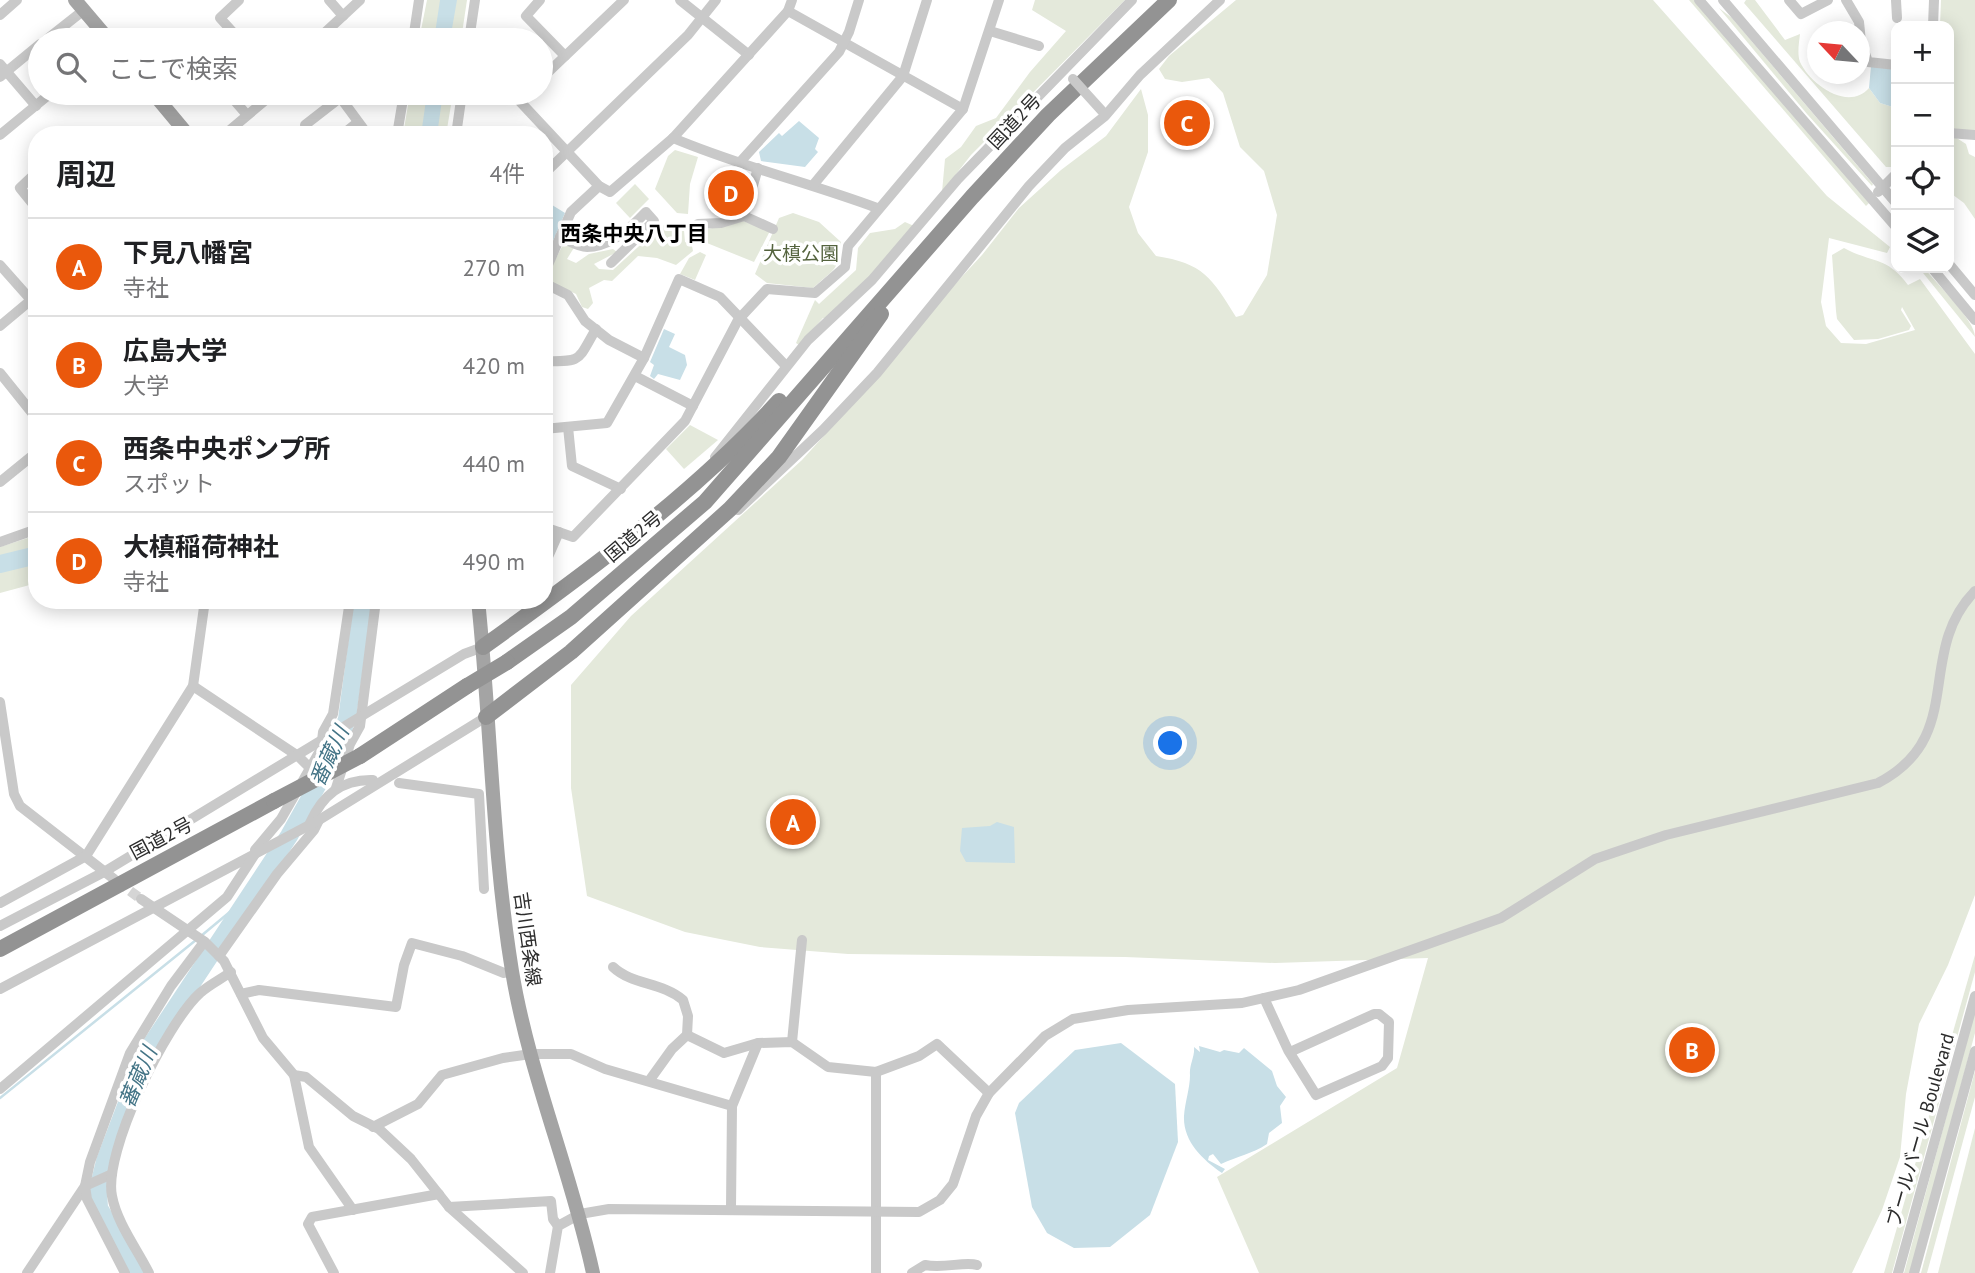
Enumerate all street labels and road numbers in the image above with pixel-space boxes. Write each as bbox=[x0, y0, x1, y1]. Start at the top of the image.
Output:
street label: 国道2号 bbox=[982, 88, 1046, 154]
street label: 国道2号 bbox=[599, 505, 667, 567]
street label: 国道2号 bbox=[126, 812, 196, 864]
street label: 吉川西条線 bbox=[510, 890, 546, 988]
street label: ブールバール Boulevard bbox=[1881, 1030, 1959, 1230]

